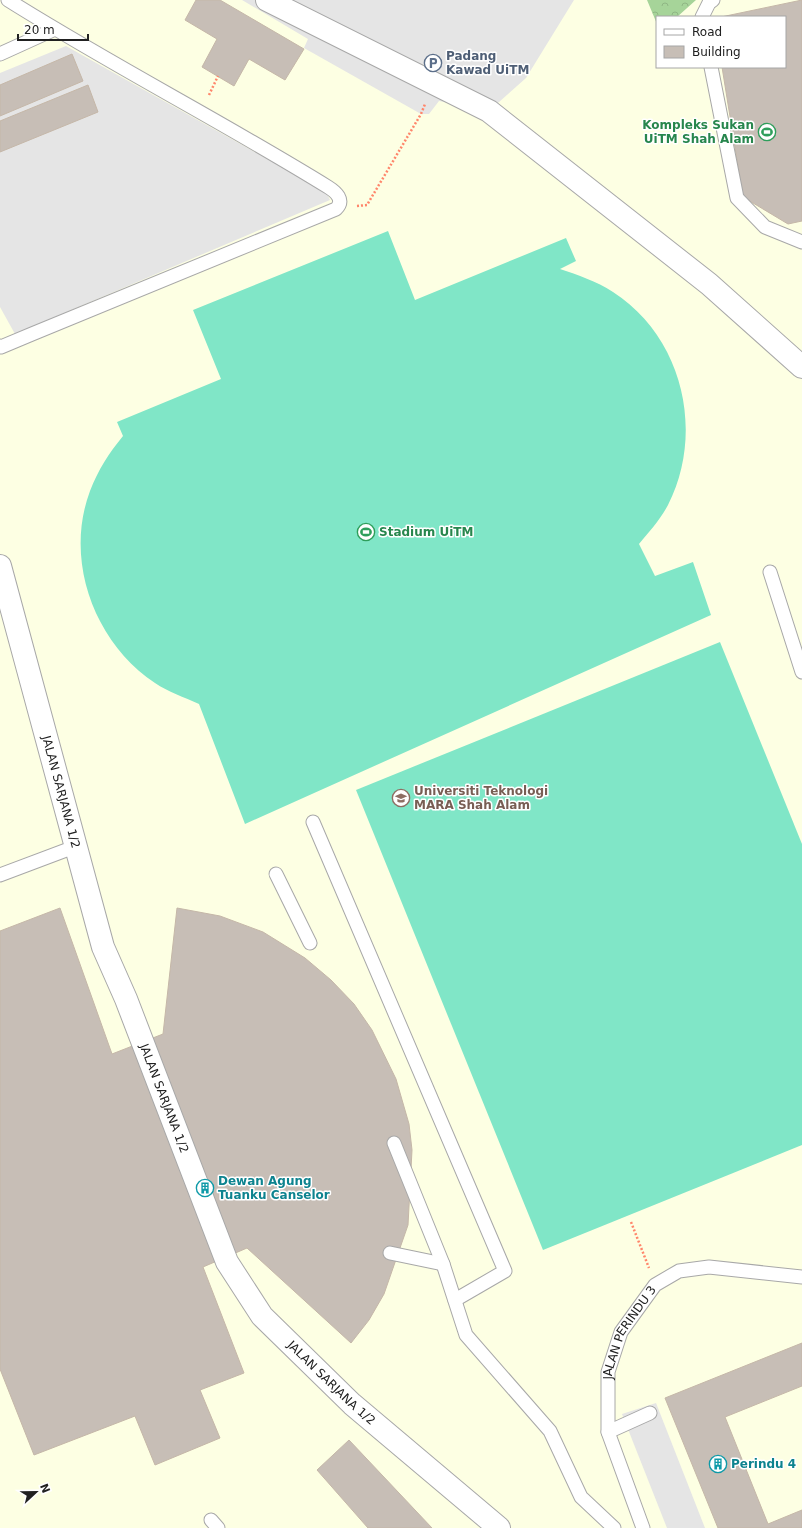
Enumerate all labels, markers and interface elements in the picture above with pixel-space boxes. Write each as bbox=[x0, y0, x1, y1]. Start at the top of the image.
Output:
scale bar bbox=[18, 16, 88, 42]
legend bbox=[656, 16, 786, 68]
text: 20 m bbox=[24, 23, 55, 37]
text: Road bbox=[692, 25, 722, 39]
text: Building bbox=[692, 45, 741, 59]
place label: Padang Kawad UiTM bbox=[446, 49, 529, 77]
parking icon: Padang Kawad UiTM bbox=[423, 53, 443, 73]
place label: Kompleks Sukan UiTM Shah Alam bbox=[642, 118, 754, 146]
sports icon: Kompleks Sukan UiTM Shah Alam bbox=[757, 122, 777, 142]
sports icon: Stadium UiTM bbox=[356, 522, 376, 542]
place label: Stadium UiTM bbox=[379, 525, 473, 539]
street label: JALAN SARJANA 1/2 bbox=[39, 733, 83, 850]
place label: Universiti Teknologi MARA Shah Alam bbox=[414, 784, 548, 812]
school or university icon: Universiti Teknologi MARA Shah Alam bbox=[391, 788, 411, 808]
street label: JALAN SARJANA 1/2 bbox=[137, 1041, 191, 1155]
place label: Dewan Agung Tuanku Canselor bbox=[218, 1174, 330, 1202]
building icon: Dewan Agung Tuanku Canselor bbox=[195, 1178, 215, 1198]
street label: JALAN PERINDU 3 bbox=[601, 1283, 659, 1381]
street label: JALAN SARJANA 1/2 bbox=[284, 1337, 378, 1428]
building icon: Perindu 4 bbox=[708, 1454, 728, 1474]
place label: Perindu 4 bbox=[731, 1457, 796, 1471]
north arrow bbox=[16, 1472, 56, 1512]
text: N bbox=[37, 1482, 53, 1495]

